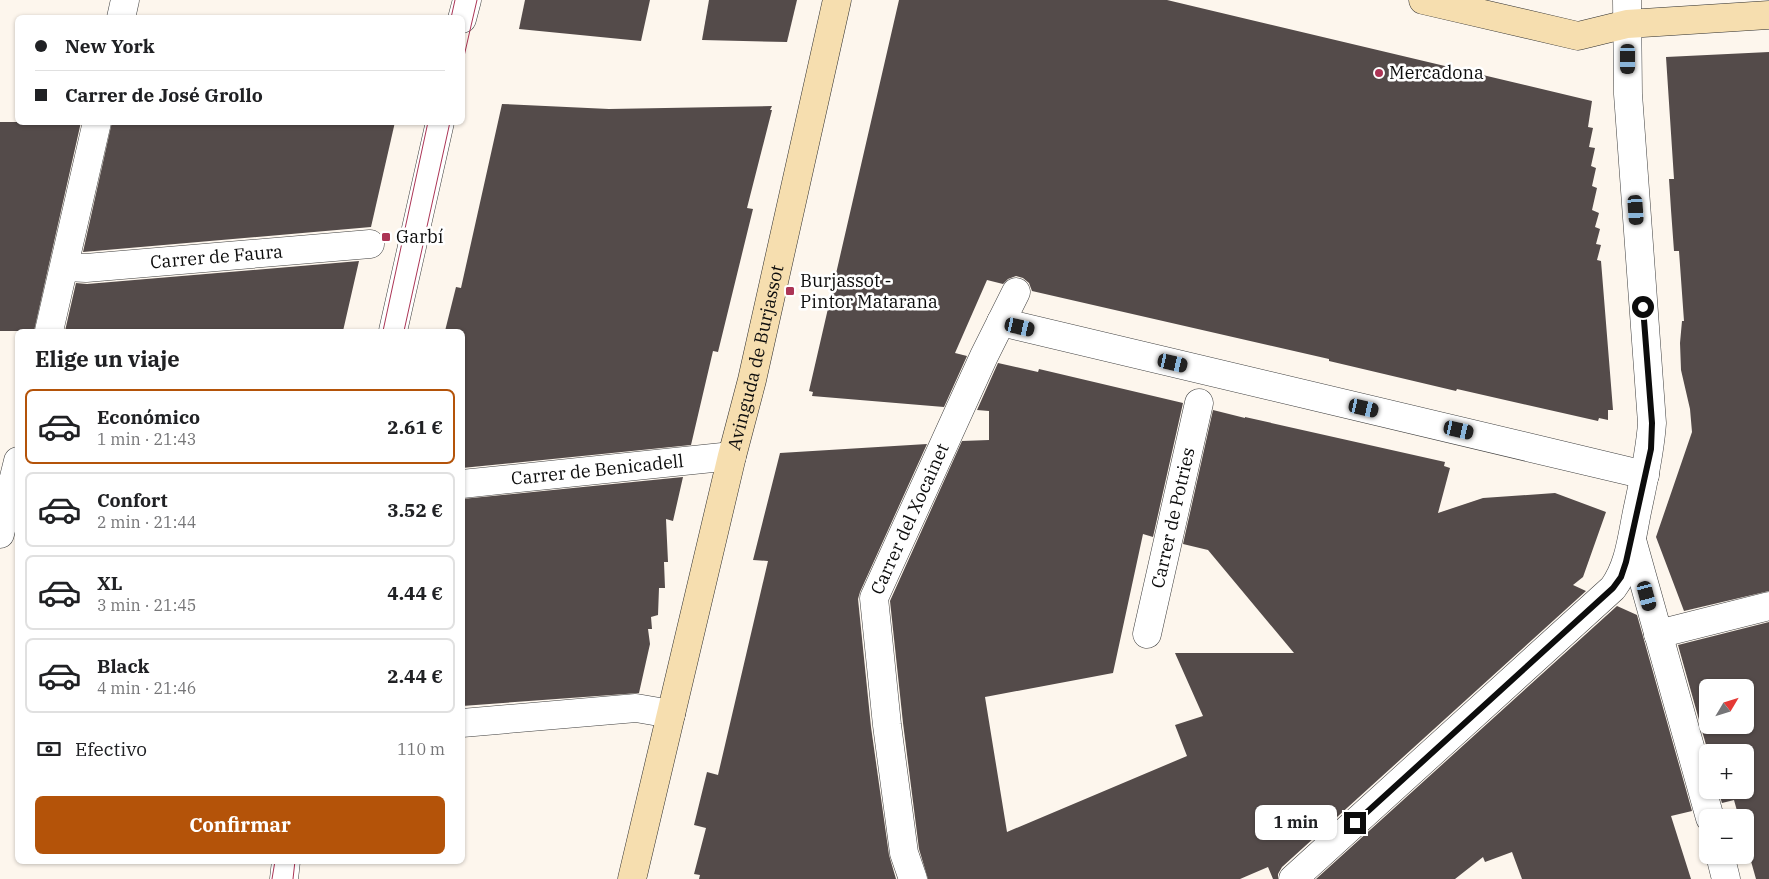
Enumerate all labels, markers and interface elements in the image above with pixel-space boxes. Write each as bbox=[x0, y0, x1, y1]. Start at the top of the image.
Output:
text: New York bbox=[65, 34, 155, 58]
car bbox=[1620, 44, 1635, 74]
place label: Mercadona bbox=[1389, 61, 1484, 84]
marker: Mercadona bbox=[1373, 67, 1385, 79]
text: Carrer de José Grollo bbox=[65, 83, 263, 107]
car bbox=[1627, 195, 1644, 225]
place label: Garbí bbox=[396, 225, 444, 248]
marker: Garbí bbox=[380, 231, 392, 243]
street label: Carrer de Faura bbox=[149, 239, 284, 274]
street label: Avinguda de Burjassot bbox=[722, 263, 788, 453]
place label: Burjassot - Pintor Matarana bbox=[800, 269, 938, 313]
marker: Burjassot - Pintor Matarana bbox=[784, 285, 796, 297]
route start bbox=[1632, 296, 1654, 318]
car bbox=[1003, 316, 1036, 338]
text: Elige un viaje bbox=[35, 344, 180, 373]
car bbox=[1156, 352, 1189, 374]
car bbox=[1347, 397, 1380, 419]
icon: car bbox=[37, 404, 82, 449]
text: Económico bbox=[97, 405, 200, 429]
text: 2.61 € bbox=[387, 415, 443, 439]
car bbox=[1442, 419, 1475, 441]
text: 1 min · 21:43 bbox=[97, 429, 196, 449]
street label: Carrer del Xocainet bbox=[865, 440, 954, 598]
street label: Carrer de Potries bbox=[1146, 445, 1200, 590]
street label: Carrer de Benicadell bbox=[510, 449, 685, 490]
icon: car bbox=[37, 487, 82, 532]
text: Confort bbox=[97, 488, 168, 512]
text: 3.52 € bbox=[387, 498, 443, 522]
text: 2 min · 21:44 bbox=[97, 512, 196, 532]
icon: car bbox=[37, 570, 82, 615]
text: XL bbox=[97, 571, 123, 595]
car bbox=[1635, 580, 1658, 612]
text: 4.44 € bbox=[387, 581, 443, 605]
text: 3 min · 21:45 bbox=[97, 595, 196, 615]
icon: car bbox=[37, 653, 82, 698]
text: Black bbox=[97, 654, 149, 678]
text: 2.44 € bbox=[387, 664, 443, 688]
text: 4 min · 21:46 bbox=[97, 678, 196, 698]
north arrow bbox=[1699, 679, 1754, 734]
map controls bbox=[1699, 679, 1754, 864]
icon: cash bbox=[35, 735, 63, 763]
text: Efectivo bbox=[75, 737, 147, 761]
text: 110 m bbox=[397, 739, 445, 759]
button: + bbox=[1699, 744, 1754, 799]
button: Confirmar bbox=[35, 796, 445, 854]
callout: 1 min bbox=[1255, 806, 1338, 840]
button: − bbox=[1699, 809, 1754, 864]
text: 1 min bbox=[1274, 812, 1318, 832]
route end bbox=[1344, 812, 1366, 834]

